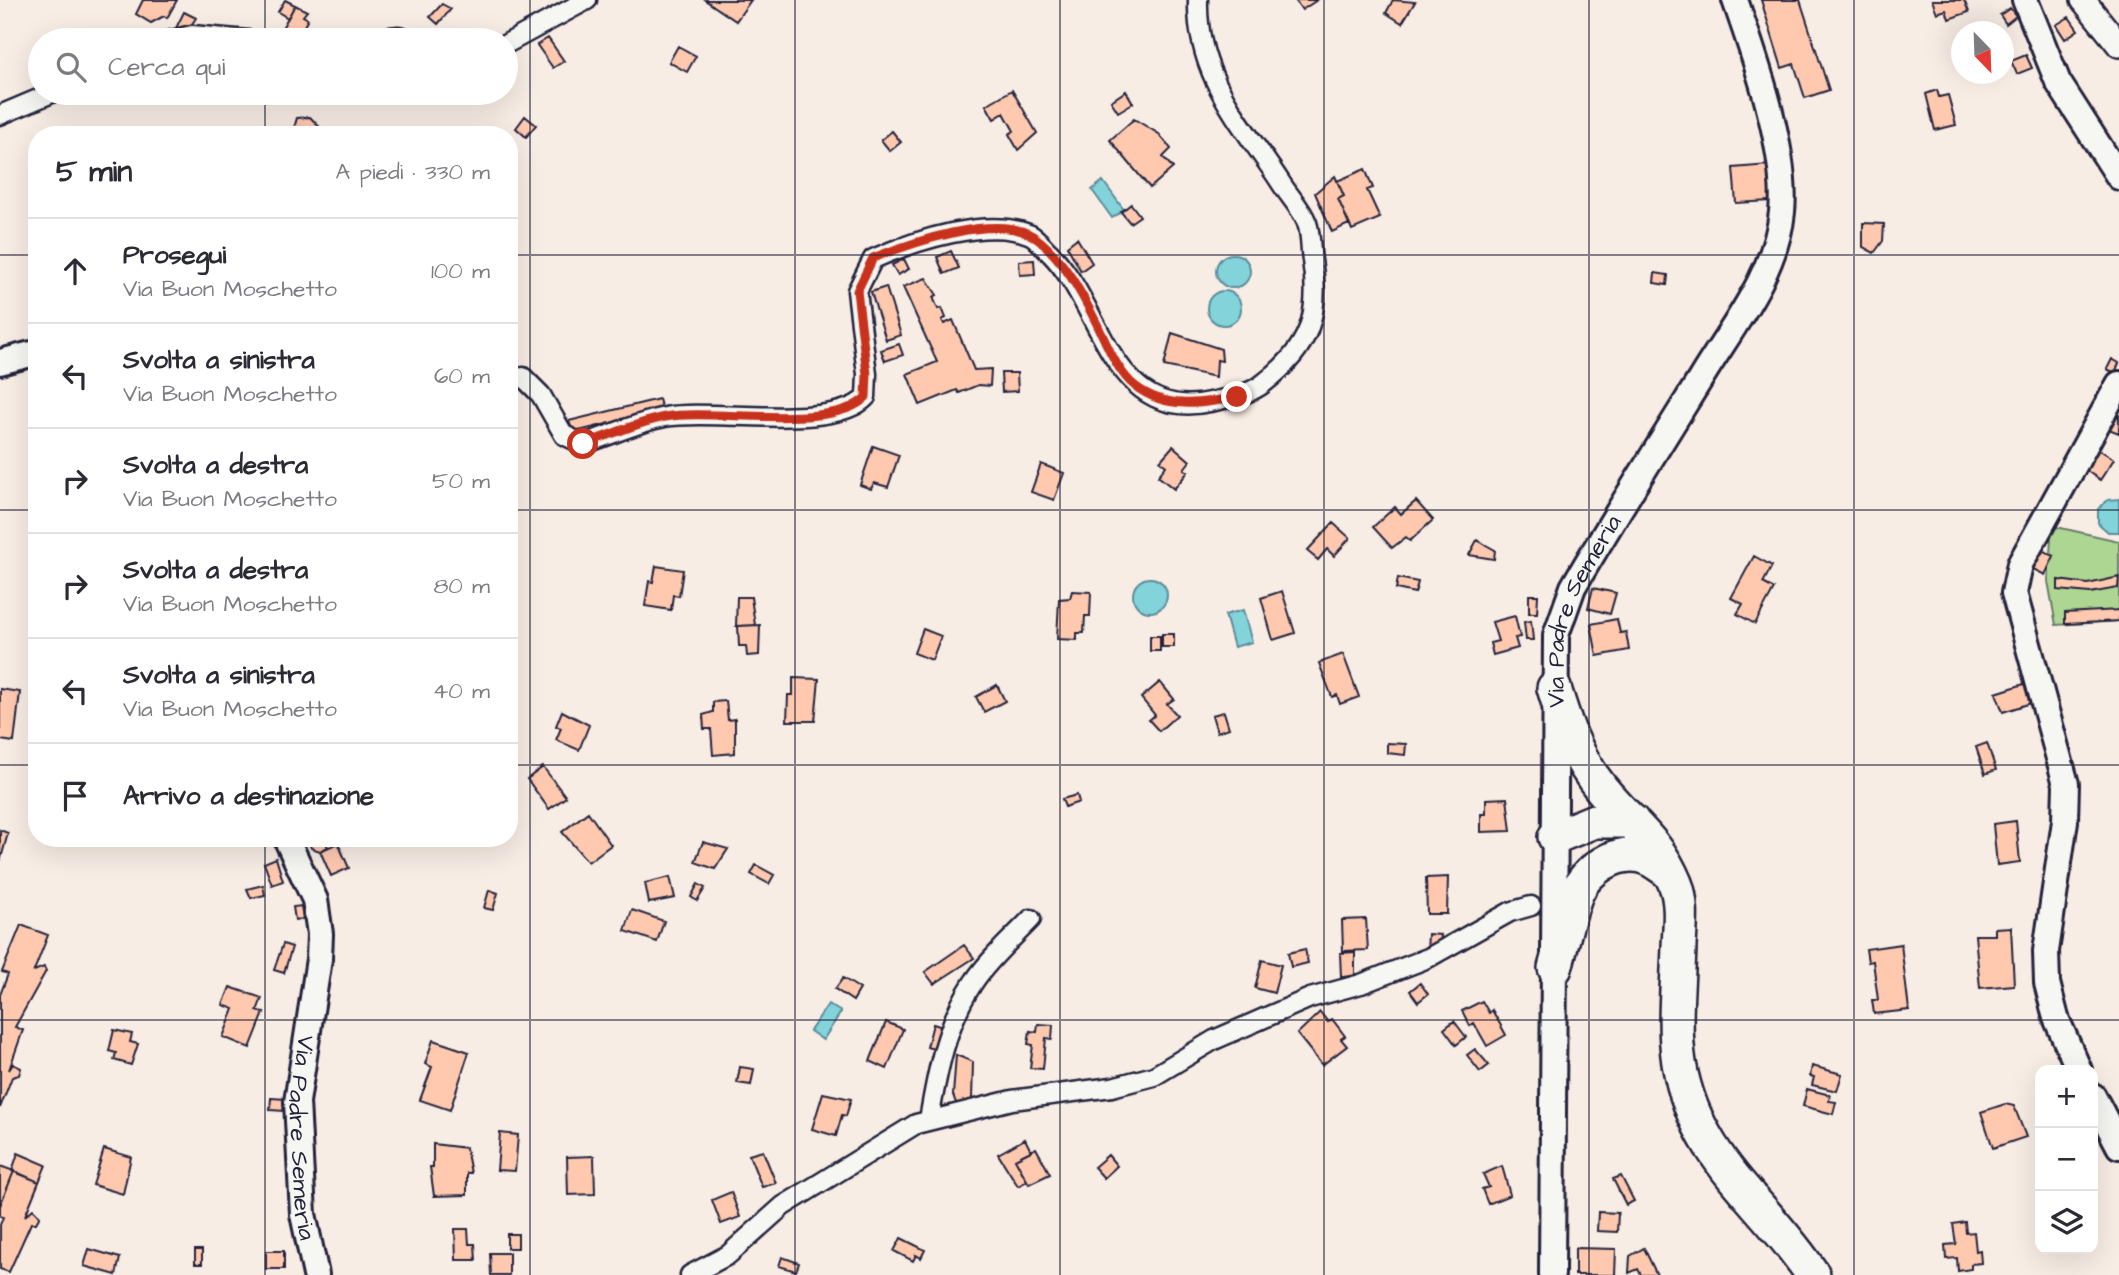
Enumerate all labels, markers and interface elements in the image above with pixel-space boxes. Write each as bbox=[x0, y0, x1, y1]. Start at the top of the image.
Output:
north arrow bbox=[1951, 21, 2014, 84]
search box bbox=[28, 28, 518, 105]
icon: search bbox=[52, 48, 90, 86]
text: Cerca qui bbox=[108, 49, 225, 85]
text: 5 min bbox=[56, 151, 132, 193]
text: A piedi · 330 m bbox=[335, 156, 490, 188]
text: Prosegui bbox=[123, 237, 226, 273]
icon: ahead bbox=[56, 252, 94, 290]
text: 100 m bbox=[431, 255, 490, 287]
text: Via Buon Moschetto bbox=[123, 273, 337, 305]
text: Svolta a sinistra bbox=[123, 342, 315, 378]
icon: left bbox=[56, 357, 94, 395]
text: 60 m bbox=[434, 360, 490, 392]
text: Via Buon Moschetto bbox=[123, 378, 337, 410]
route end bbox=[1221, 381, 1252, 412]
route start bbox=[567, 428, 598, 459]
text: Svolta a destra bbox=[123, 447, 308, 483]
icon: right bbox=[56, 462, 94, 500]
text: 50 m bbox=[432, 465, 490, 497]
text: Via Buon Moschetto bbox=[123, 483, 337, 515]
street label: Via Padre Semeria bbox=[1539, 509, 1630, 708]
text: Svolta a destra bbox=[123, 552, 308, 588]
icon: right bbox=[56, 567, 94, 605]
text: 80 m bbox=[433, 570, 490, 602]
text: Via Buon Moschetto bbox=[123, 588, 337, 620]
text: Svolta a sinistra bbox=[123, 657, 315, 693]
icon: left bbox=[56, 672, 94, 710]
text: 40 m bbox=[433, 675, 490, 707]
text: Via Buon Moschetto bbox=[123, 693, 337, 725]
icon: arrive bbox=[56, 777, 94, 815]
text: Arrivo a destinazione bbox=[123, 778, 374, 814]
street label: Via Padre Semeria bbox=[279, 1033, 324, 1243]
map controls bbox=[2035, 1065, 2098, 1254]
button: + bbox=[2035, 1065, 2098, 1128]
button: − bbox=[2035, 1128, 2098, 1191]
button: layers bbox=[2035, 1191, 2098, 1254]

